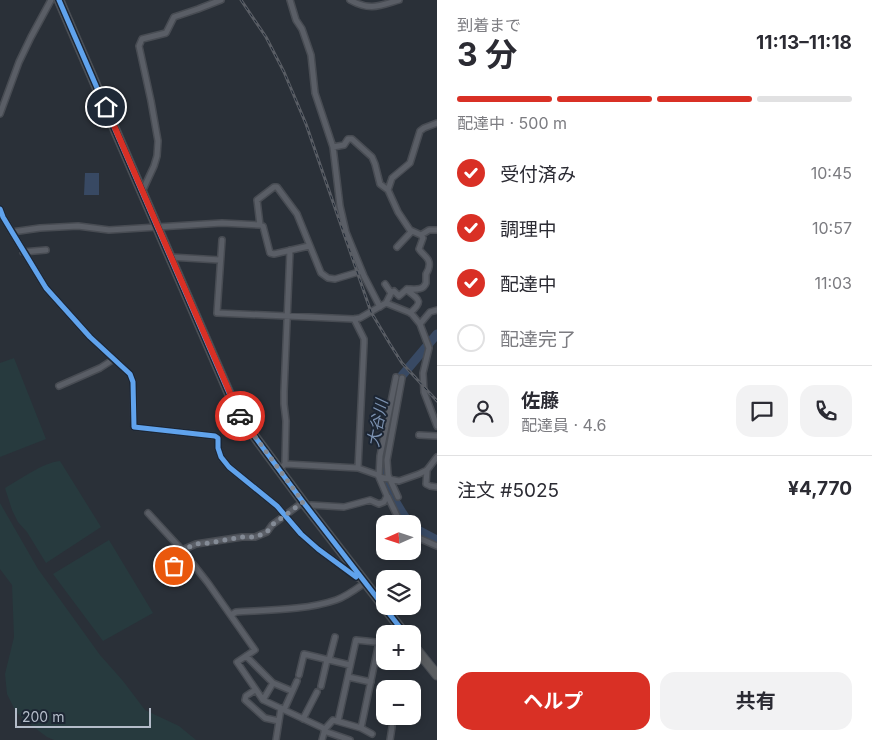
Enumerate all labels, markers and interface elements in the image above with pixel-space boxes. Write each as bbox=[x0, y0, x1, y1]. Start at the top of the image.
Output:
text: 到着まで bbox=[457, 15, 521, 35]
text: 11:13–11:18 bbox=[756, 31, 852, 54]
text: 3 分 bbox=[457, 35, 517, 74]
pin bbox=[85, 86, 127, 128]
icon: home bbox=[92, 93, 120, 121]
text: 配達中 · 500 m bbox=[457, 113, 567, 133]
icon: check bbox=[457, 159, 485, 187]
text: 受付済み bbox=[500, 163, 576, 186]
text: 10:45 bbox=[811, 163, 852, 183]
icon: check bbox=[457, 214, 485, 242]
text: 調理中 bbox=[500, 218, 557, 241]
text: 10:57 bbox=[812, 218, 852, 238]
icon: check bbox=[457, 269, 485, 297]
text: 配達中 bbox=[500, 273, 557, 296]
text: 11:03 bbox=[814, 273, 852, 293]
text: 配達完了 bbox=[500, 328, 576, 351]
button: person bbox=[457, 385, 509, 437]
button: chat bbox=[736, 385, 788, 437]
button: phone bbox=[800, 385, 852, 437]
text: 佐藤 bbox=[521, 389, 559, 412]
courier bbox=[215, 391, 265, 441]
water label: 大谷川 bbox=[363, 396, 392, 448]
icon: car bbox=[226, 402, 254, 430]
text: 配達員 · 4.6 bbox=[521, 415, 607, 435]
text: ¥4,770 bbox=[788, 477, 852, 500]
text: 注文 #5025 bbox=[457, 479, 559, 502]
north arrow bbox=[376, 515, 421, 560]
map controls bbox=[376, 515, 421, 725]
pin bbox=[153, 545, 195, 587]
icon: bag bbox=[160, 552, 188, 580]
button: layers bbox=[376, 570, 421, 615]
button: + bbox=[376, 625, 421, 670]
button: ヘルプ bbox=[457, 672, 650, 730]
button: 共有 bbox=[660, 672, 852, 730]
button: − bbox=[376, 680, 421, 725]
scale bar bbox=[15, 705, 151, 728]
text: 200 m bbox=[22, 708, 64, 725]

